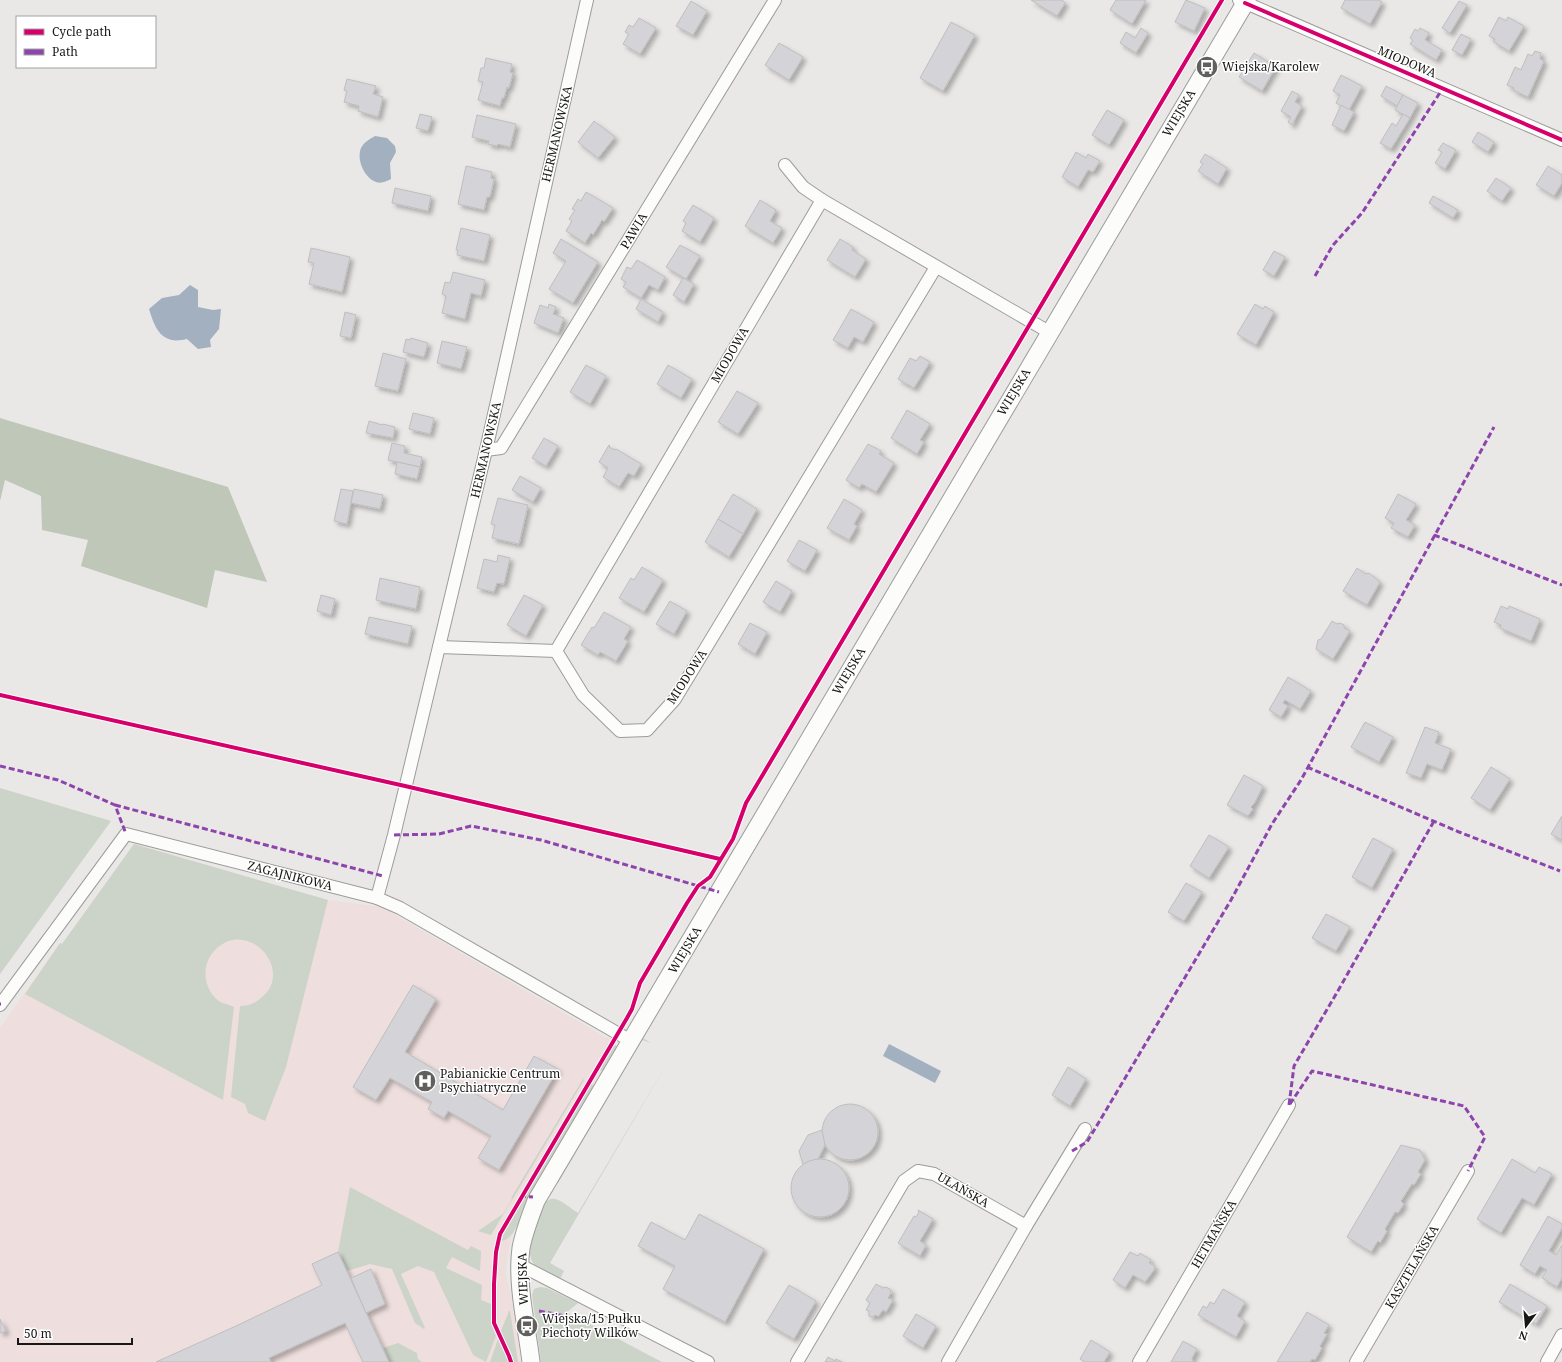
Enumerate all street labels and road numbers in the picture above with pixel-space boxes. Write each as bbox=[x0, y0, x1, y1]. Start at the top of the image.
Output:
street label: MIODOWA bbox=[1375, 42, 1440, 82]
street label: HERMANOWSKA bbox=[537, 84, 576, 184]
street label: WIEJSKA bbox=[1158, 86, 1200, 139]
street label: PAWIA bbox=[616, 209, 651, 252]
street label: MIODOWA bbox=[707, 323, 753, 386]
street label: WIEJSKA bbox=[993, 365, 1035, 418]
street label: HERMANOWSKA bbox=[466, 400, 505, 500]
street label: WIEJSKA bbox=[828, 644, 870, 697]
street label: MIODOWA bbox=[663, 646, 711, 707]
street label: ZAGAJNIKOWA bbox=[246, 857, 335, 894]
street label: WIEJSKA bbox=[664, 923, 706, 976]
street label: UŁAŃSKA bbox=[934, 1168, 993, 1211]
street label: HETMAŃSKA bbox=[1187, 1196, 1240, 1271]
street label: KASZTELAŃSKA bbox=[1381, 1221, 1443, 1312]
street label: WIEJSKA bbox=[513, 1252, 532, 1305]

